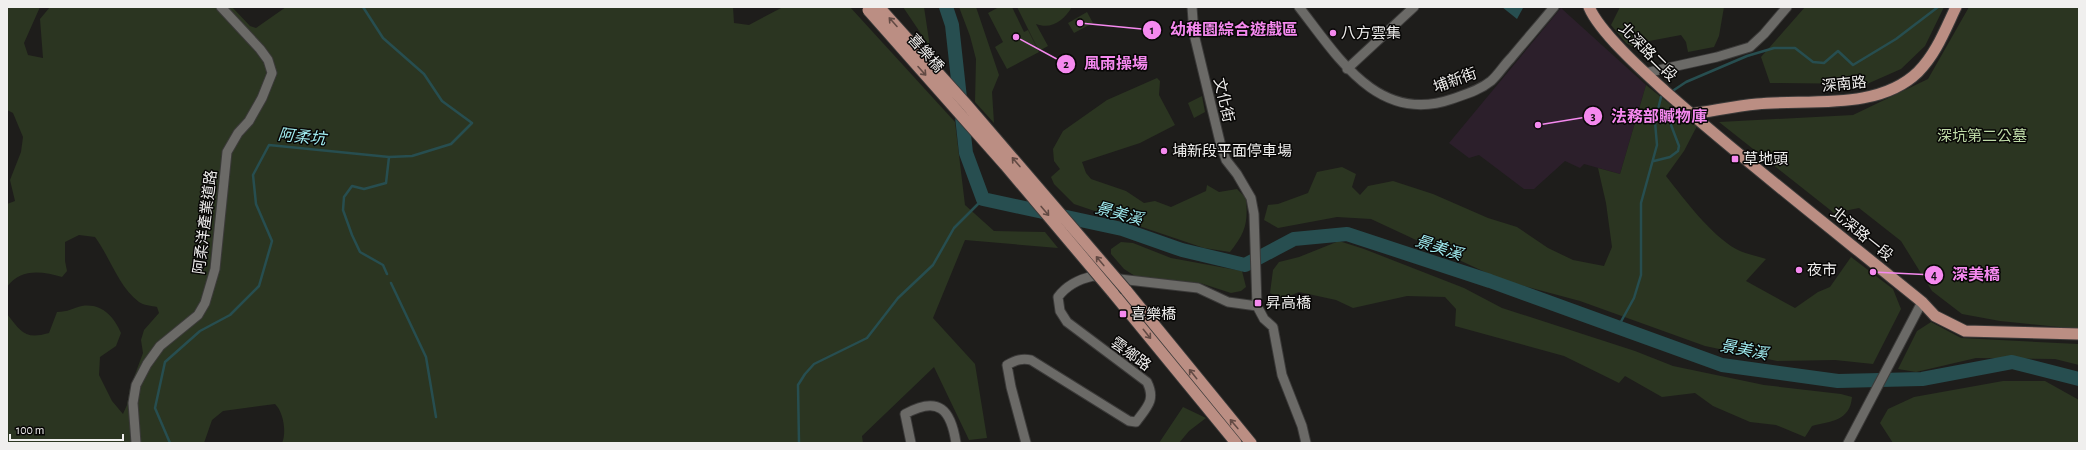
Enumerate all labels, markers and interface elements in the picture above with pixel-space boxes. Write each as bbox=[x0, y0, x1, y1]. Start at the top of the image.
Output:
callout: 幼稚園綜合遊戲區 bbox=[1142, 16, 1306, 44]
one-way arrow bbox=[888, 17, 898, 27]
street label: 北深路二段 bbox=[1616, 19, 1681, 84]
text: 幼稚園綜合遊戲區 bbox=[1170, 20, 1298, 38]
text: 1 bbox=[1150, 24, 1154, 36]
place label: 八方雲集 bbox=[1341, 25, 1401, 41]
marker: 八方雲集 bbox=[1328, 28, 1338, 38]
street label: 喜樂橋 bbox=[905, 31, 947, 75]
callout: 風雨操場 bbox=[1056, 50, 1156, 78]
text: 風雨操場 bbox=[1084, 55, 1148, 72]
text: 2 bbox=[1063, 58, 1069, 70]
street label: 埔新街 bbox=[1431, 64, 1479, 95]
one-way arrow bbox=[918, 66, 927, 76]
street label: 深南路 bbox=[1821, 74, 1867, 94]
street label: 文化街 bbox=[1211, 76, 1238, 124]
callout: 法務部贓物庫 bbox=[1583, 102, 1715, 130]
text: 法務部贓物庫 bbox=[1611, 107, 1707, 125]
text: 3 bbox=[1590, 110, 1596, 122]
water label: 阿柔坑 bbox=[277, 126, 329, 148]
park label: 深坑第二公墓 bbox=[1937, 127, 2027, 144]
place label: 埔新段平面停車場 bbox=[1172, 142, 1292, 159]
marker: 埔新段平面停車場 bbox=[1159, 146, 1169, 156]
place label: 草地頭 bbox=[1743, 151, 1788, 167]
marker: 草地頭 bbox=[1730, 154, 1740, 164]
one-way arrow bbox=[1012, 156, 1021, 167]
street label: 阿柔洋產業道路 bbox=[191, 169, 219, 275]
water label: 景美溪 bbox=[1093, 199, 1146, 228]
street label: 北深路一段 bbox=[1828, 203, 1897, 264]
one-way arrow bbox=[1040, 206, 1049, 216]
water label: 景美溪 bbox=[1413, 232, 1466, 264]
one-way arrow bbox=[1096, 255, 1105, 266]
callout: 深美橋 bbox=[1924, 261, 2008, 289]
place label: 夜市 bbox=[1807, 262, 1837, 278]
marker: 夜市 bbox=[1794, 265, 1804, 275]
text: 深美橋 bbox=[1952, 266, 2000, 283]
text: 4 bbox=[1931, 269, 1937, 281]
place label: 昇高橋 bbox=[1266, 295, 1311, 311]
marker: 昇高橋 bbox=[1253, 298, 1263, 308]
place label: 喜樂橋 bbox=[1131, 306, 1176, 322]
marker: 喜樂橋 bbox=[1118, 309, 1128, 319]
one-way arrow bbox=[1142, 329, 1151, 340]
street label: 雲鄉路 bbox=[1108, 334, 1154, 374]
water label: 景美溪 bbox=[1719, 337, 1771, 363]
one-way arrow bbox=[1189, 368, 1198, 379]
scale bar bbox=[10, 416, 123, 442]
one-way arrow bbox=[1230, 418, 1239, 429]
text: 100 m bbox=[16, 424, 44, 436]

